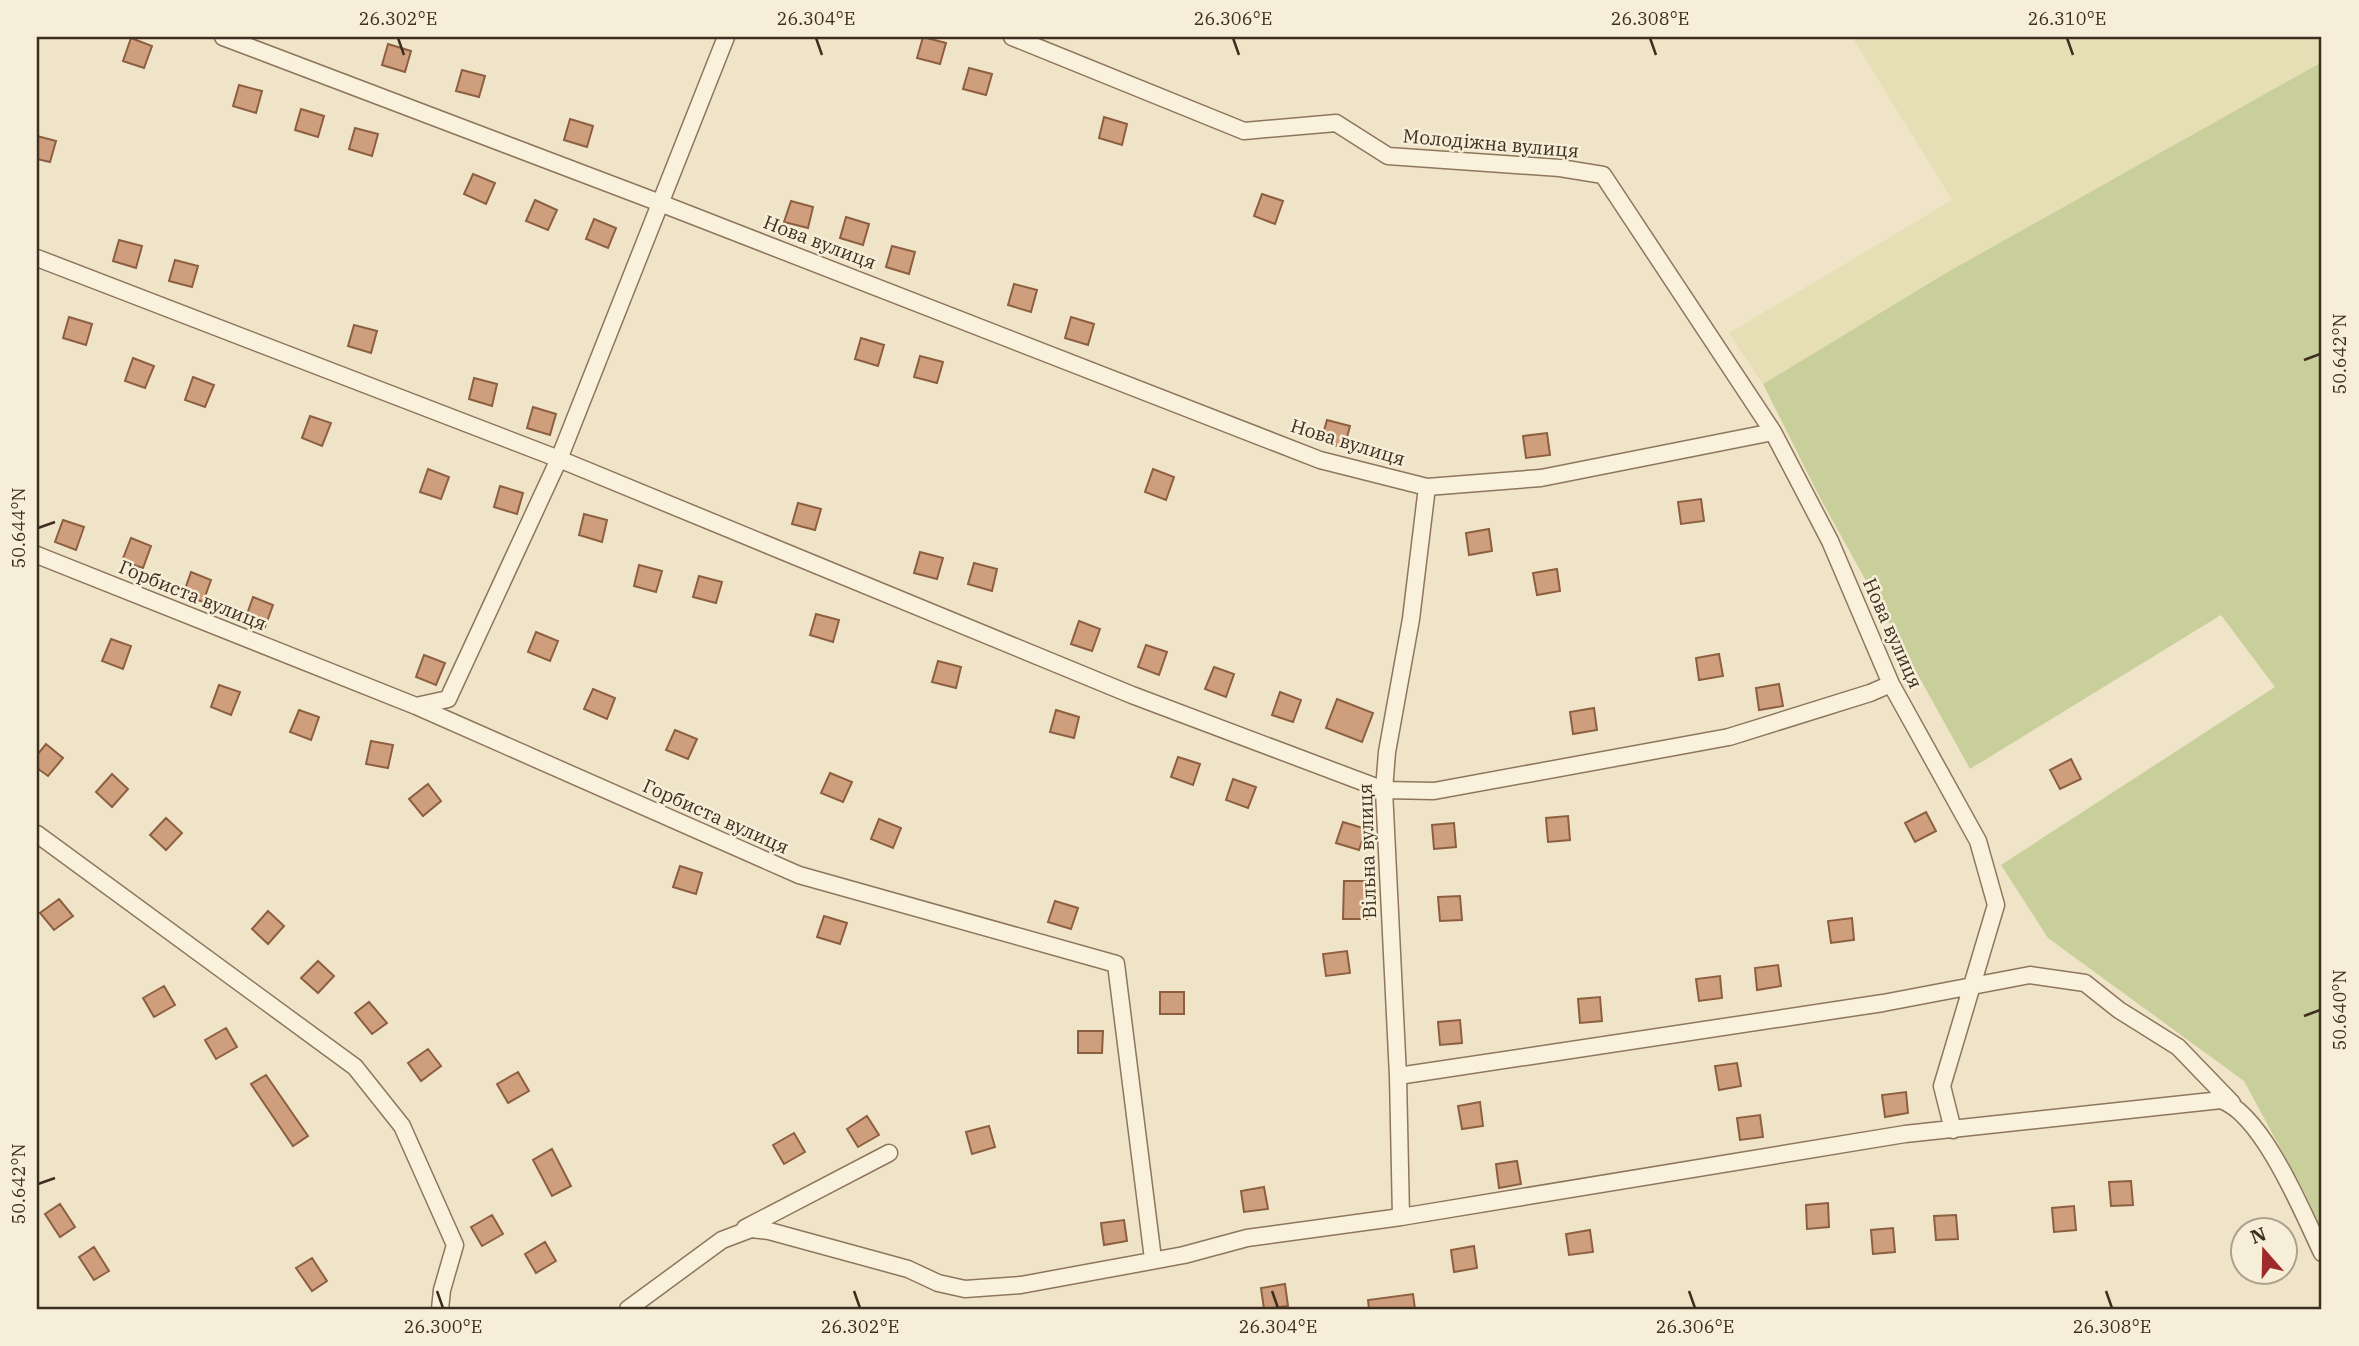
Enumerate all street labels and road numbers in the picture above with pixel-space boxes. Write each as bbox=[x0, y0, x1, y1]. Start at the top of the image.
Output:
street label: Молодіжна вулиця bbox=[1402, 123, 1580, 163]
street label: Нова вулиця bbox=[760, 210, 880, 274]
street label: Нова вулиця bbox=[1288, 413, 1408, 471]
street label: Горбиста вулиця bbox=[116, 554, 270, 636]
street label: Нова вулиця bbox=[1858, 574, 1928, 692]
street label: Горбиста вулиця bbox=[639, 773, 793, 859]
street label: Вільна вулиця bbox=[1353, 783, 1381, 919]

